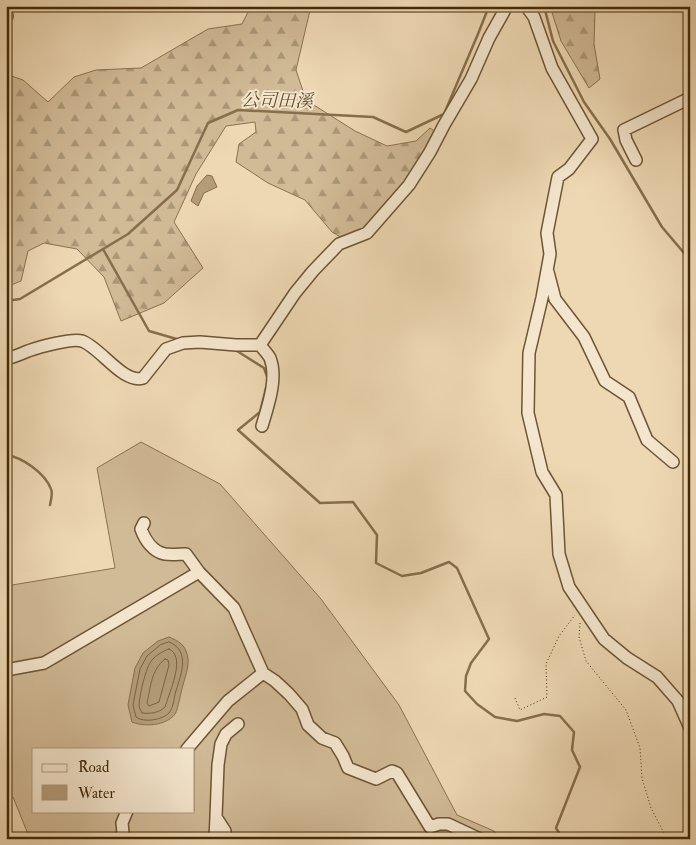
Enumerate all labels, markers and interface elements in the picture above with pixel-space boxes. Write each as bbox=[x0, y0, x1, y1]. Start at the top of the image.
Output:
water label: 公司田溪 bbox=[241, 89, 315, 113]
legend bbox=[32, 748, 195, 812]
text: Road bbox=[78, 758, 110, 777]
text: Water bbox=[77, 784, 115, 803]

